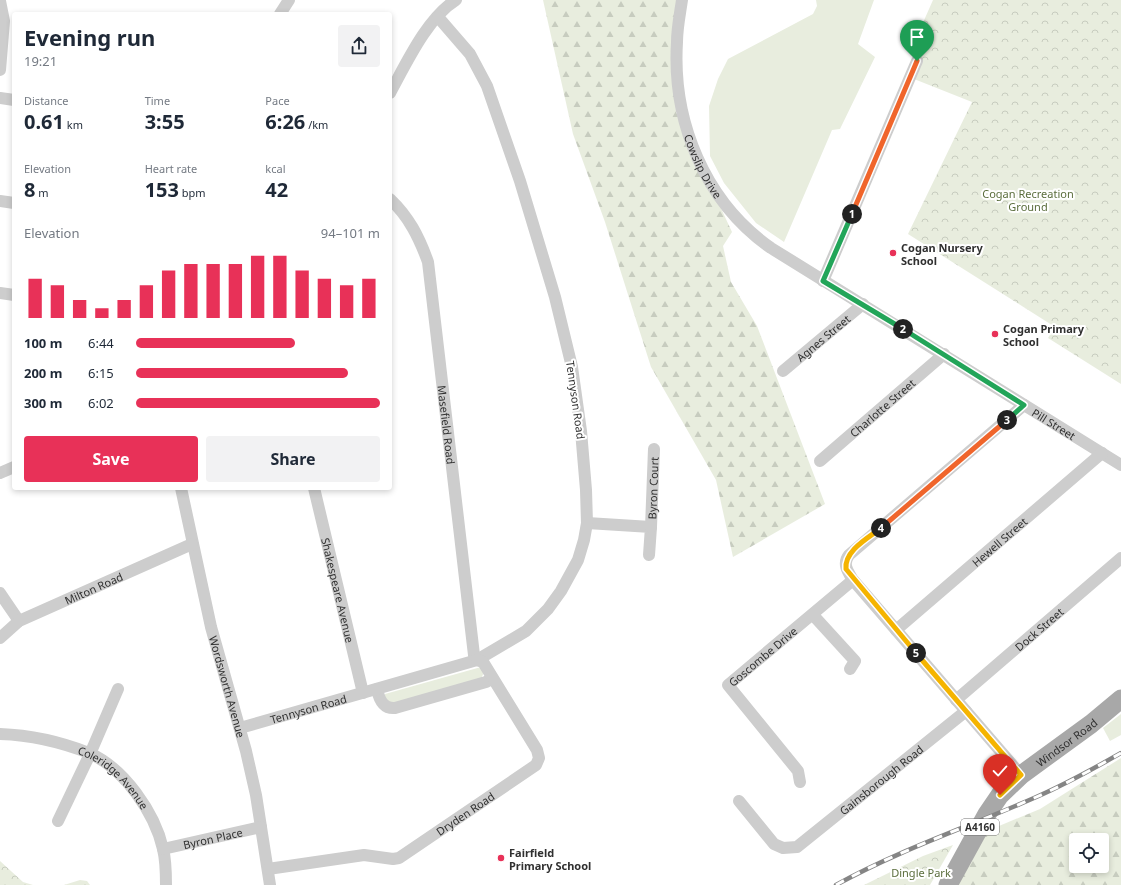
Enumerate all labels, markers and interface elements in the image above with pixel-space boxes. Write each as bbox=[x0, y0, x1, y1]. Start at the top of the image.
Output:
pin bbox=[900, 20, 934, 61]
text: Evening run bbox=[24, 22, 155, 52]
button: share bbox=[338, 25, 380, 67]
icon: arrive bbox=[906, 26, 928, 48]
text: 19:21 bbox=[24, 52, 57, 70]
text: Distance bbox=[24, 93, 69, 108]
text: Time bbox=[145, 93, 170, 108]
text: Pace bbox=[265, 93, 290, 108]
text: 0.61 bbox=[24, 108, 64, 135]
text: 3:55 bbox=[145, 108, 185, 135]
text: 6:26 bbox=[265, 108, 305, 135]
text: km bbox=[64, 117, 83, 132]
text: /km bbox=[305, 117, 328, 132]
street label: Cowslip Drive bbox=[681, 132, 726, 201]
text: Elevation bbox=[24, 161, 71, 176]
text: Heart rate bbox=[145, 161, 197, 176]
text: kcal bbox=[265, 161, 286, 176]
text: 8 bbox=[24, 176, 35, 203]
text: 153 bbox=[145, 176, 179, 203]
text: 42 bbox=[265, 176, 288, 203]
text: m bbox=[35, 185, 49, 200]
text: bpm bbox=[179, 185, 206, 200]
park label: Cogan Recreation Ground bbox=[982, 186, 1074, 214]
pin: 1 bbox=[842, 204, 862, 224]
text: 1 bbox=[849, 206, 855, 221]
text: Elevation bbox=[24, 224, 80, 242]
text: 94–101 m bbox=[321, 224, 380, 242]
place label: Cogan Nursery School bbox=[901, 240, 984, 268]
marker: Cogan Nursery School bbox=[888, 248, 898, 258]
street label: Agnes Street bbox=[793, 311, 853, 364]
pin: 2 bbox=[893, 319, 913, 339]
text: 2 bbox=[900, 321, 906, 336]
place label: Cogan Primary School bbox=[1003, 321, 1085, 349]
marker: Cogan Primary School bbox=[990, 329, 1000, 339]
text: 100 m bbox=[24, 334, 62, 352]
text: 6:44 bbox=[88, 334, 114, 352]
street label: Tennyson Road bbox=[563, 360, 589, 440]
text: 200 m bbox=[24, 364, 62, 382]
text: 6:15 bbox=[88, 364, 114, 382]
street label: Charlotte Street bbox=[846, 375, 918, 440]
street label: Masefield Road bbox=[435, 384, 459, 465]
text: 300 m bbox=[24, 394, 62, 412]
text: 6:02 bbox=[88, 394, 114, 412]
street label: Pill Street bbox=[1029, 404, 1079, 443]
pin: 3 bbox=[997, 410, 1017, 430]
text: 3 bbox=[1004, 412, 1010, 427]
button: Save bbox=[24, 436, 198, 482]
button: Share bbox=[206, 436, 380, 482]
street label: Byron Court bbox=[644, 457, 661, 519]
street label: Hewell Street bbox=[968, 513, 1030, 569]
pin: 4 bbox=[871, 518, 891, 538]
text: 4 bbox=[878, 520, 884, 535]
street label: Shakespeare Avenue bbox=[319, 536, 358, 644]
street label: Milton Road bbox=[62, 568, 125, 607]
street label: Dock Street bbox=[1011, 604, 1066, 654]
street label: Goscombe Drive bbox=[725, 623, 800, 689]
street label: Wordsworth Avenue bbox=[206, 634, 249, 739]
pin: 5 bbox=[906, 643, 926, 663]
text: 5 bbox=[913, 645, 919, 660]
street label: Tennyson Road bbox=[268, 690, 348, 727]
street label: Windsor Road bbox=[1033, 715, 1100, 769]
street label: Gainsborough Road bbox=[836, 741, 926, 818]
street label: Coleridge Avenue bbox=[76, 742, 152, 812]
pin bbox=[983, 754, 1017, 795]
icon: check bbox=[989, 760, 1011, 782]
street label: Dryden Road bbox=[433, 788, 497, 838]
road number: A4160 bbox=[961, 819, 999, 835]
street label: Byron Place bbox=[182, 824, 244, 852]
map controls bbox=[1069, 833, 1109, 873]
button: locate bbox=[1069, 833, 1109, 873]
place label: Fairfield Primary School bbox=[509, 845, 591, 873]
marker: Fairfield Primary School bbox=[496, 853, 506, 863]
park label: Dingle Park bbox=[891, 865, 951, 880]

